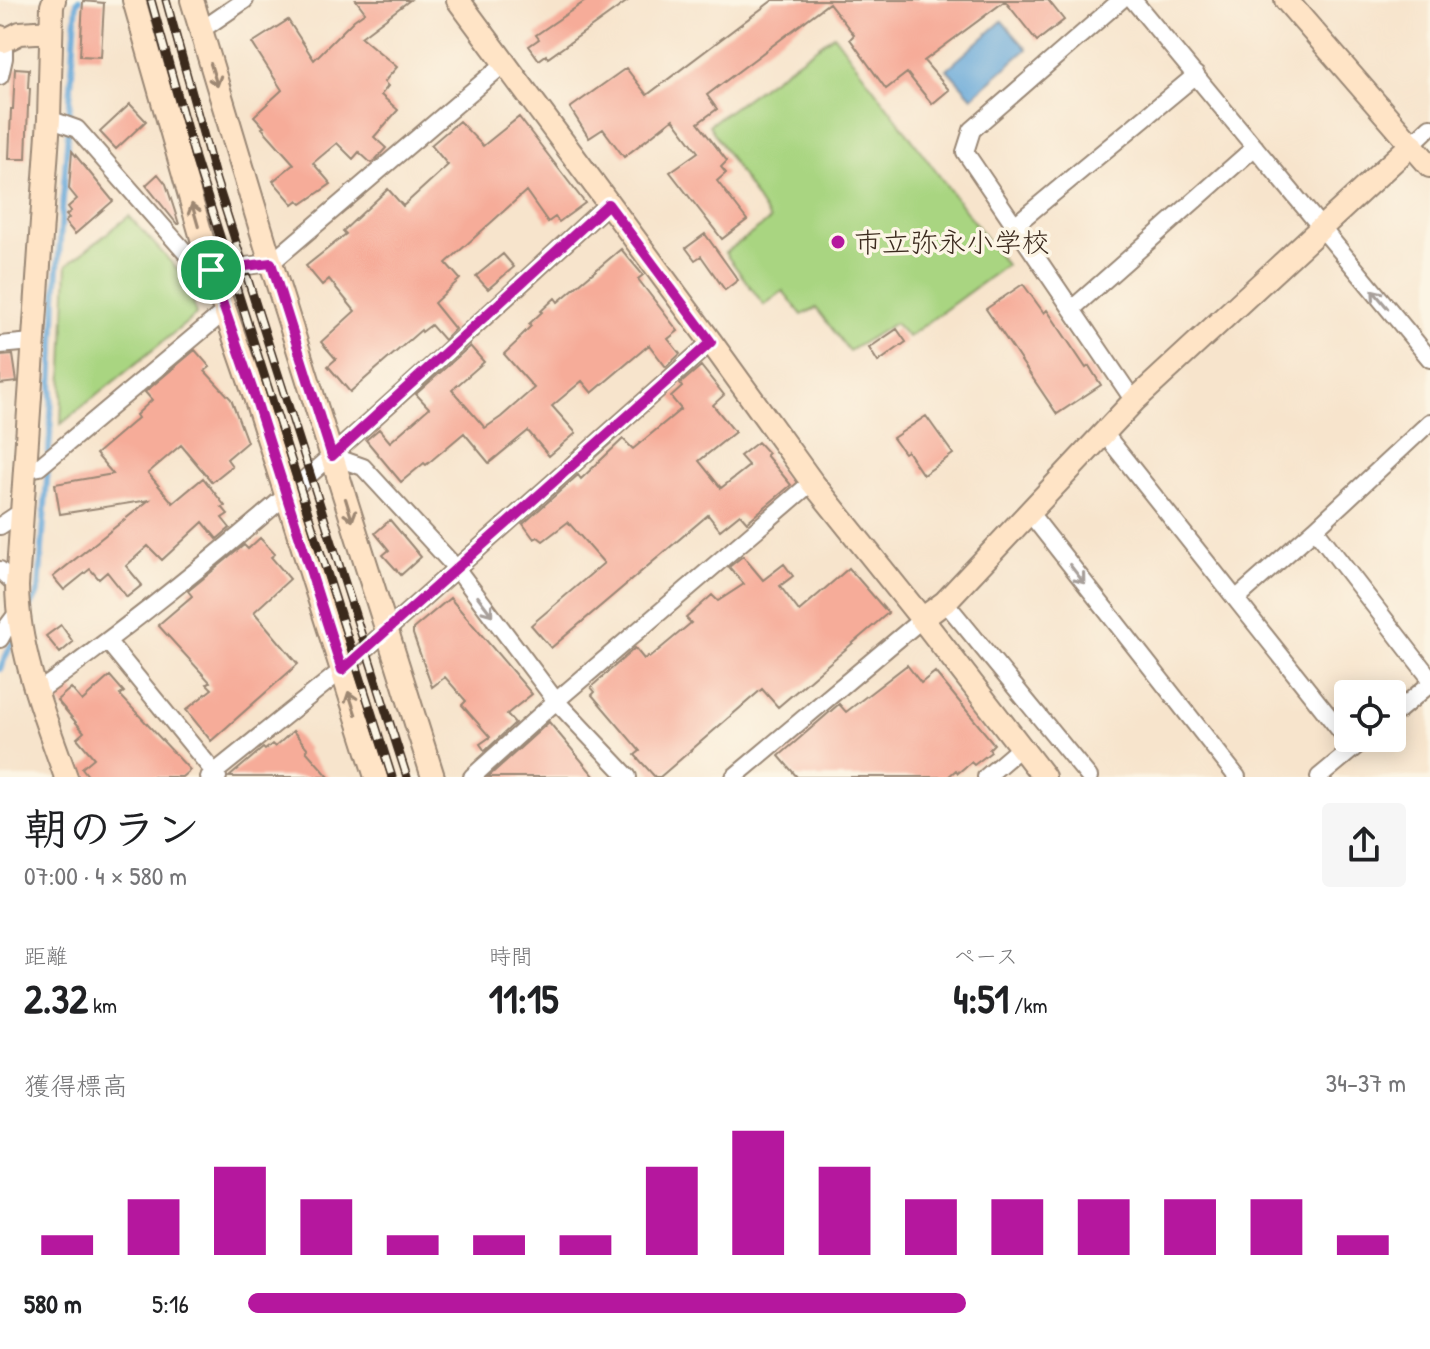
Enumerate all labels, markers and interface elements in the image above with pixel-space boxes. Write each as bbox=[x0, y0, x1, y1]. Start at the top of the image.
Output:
one-way arrow bbox=[207, 62, 222, 87]
one-way arrow bbox=[187, 203, 202, 229]
place label: 市立弥永小学校 bbox=[854, 223, 1050, 261]
marker: 市立弥永小学校 bbox=[829, 233, 847, 251]
pin bbox=[177, 236, 245, 304]
icon: arrive bbox=[189, 248, 233, 292]
one-way arrow bbox=[1371, 289, 1389, 310]
one-way arrow bbox=[342, 497, 357, 523]
one-way arrow bbox=[1068, 563, 1086, 584]
one-way arrow bbox=[476, 595, 493, 616]
map controls bbox=[1334, 680, 1406, 752]
button: locate bbox=[1334, 680, 1406, 752]
one-way arrow bbox=[344, 690, 359, 715]
text: 朝のラン bbox=[24, 798, 200, 858]
button: share bbox=[1322, 803, 1406, 887]
text: 07:00 · 4 × 580 m bbox=[24, 858, 187, 893]
text: 距離 bbox=[24, 941, 68, 971]
text: 時間 bbox=[489, 941, 533, 971]
text: ペース bbox=[953, 941, 1018, 971]
text: 2.32 bbox=[24, 971, 88, 1025]
text: 11:15 bbox=[489, 971, 558, 1025]
text: 4:51 bbox=[953, 971, 1009, 1025]
text: km bbox=[88, 990, 117, 1020]
text: /km bbox=[1009, 990, 1048, 1020]
text: 34–37 m bbox=[1326, 1065, 1406, 1100]
text: 獲得標高 bbox=[24, 1068, 128, 1103]
text: 580 m bbox=[24, 1286, 82, 1321]
text: 5:16 bbox=[152, 1286, 189, 1321]

